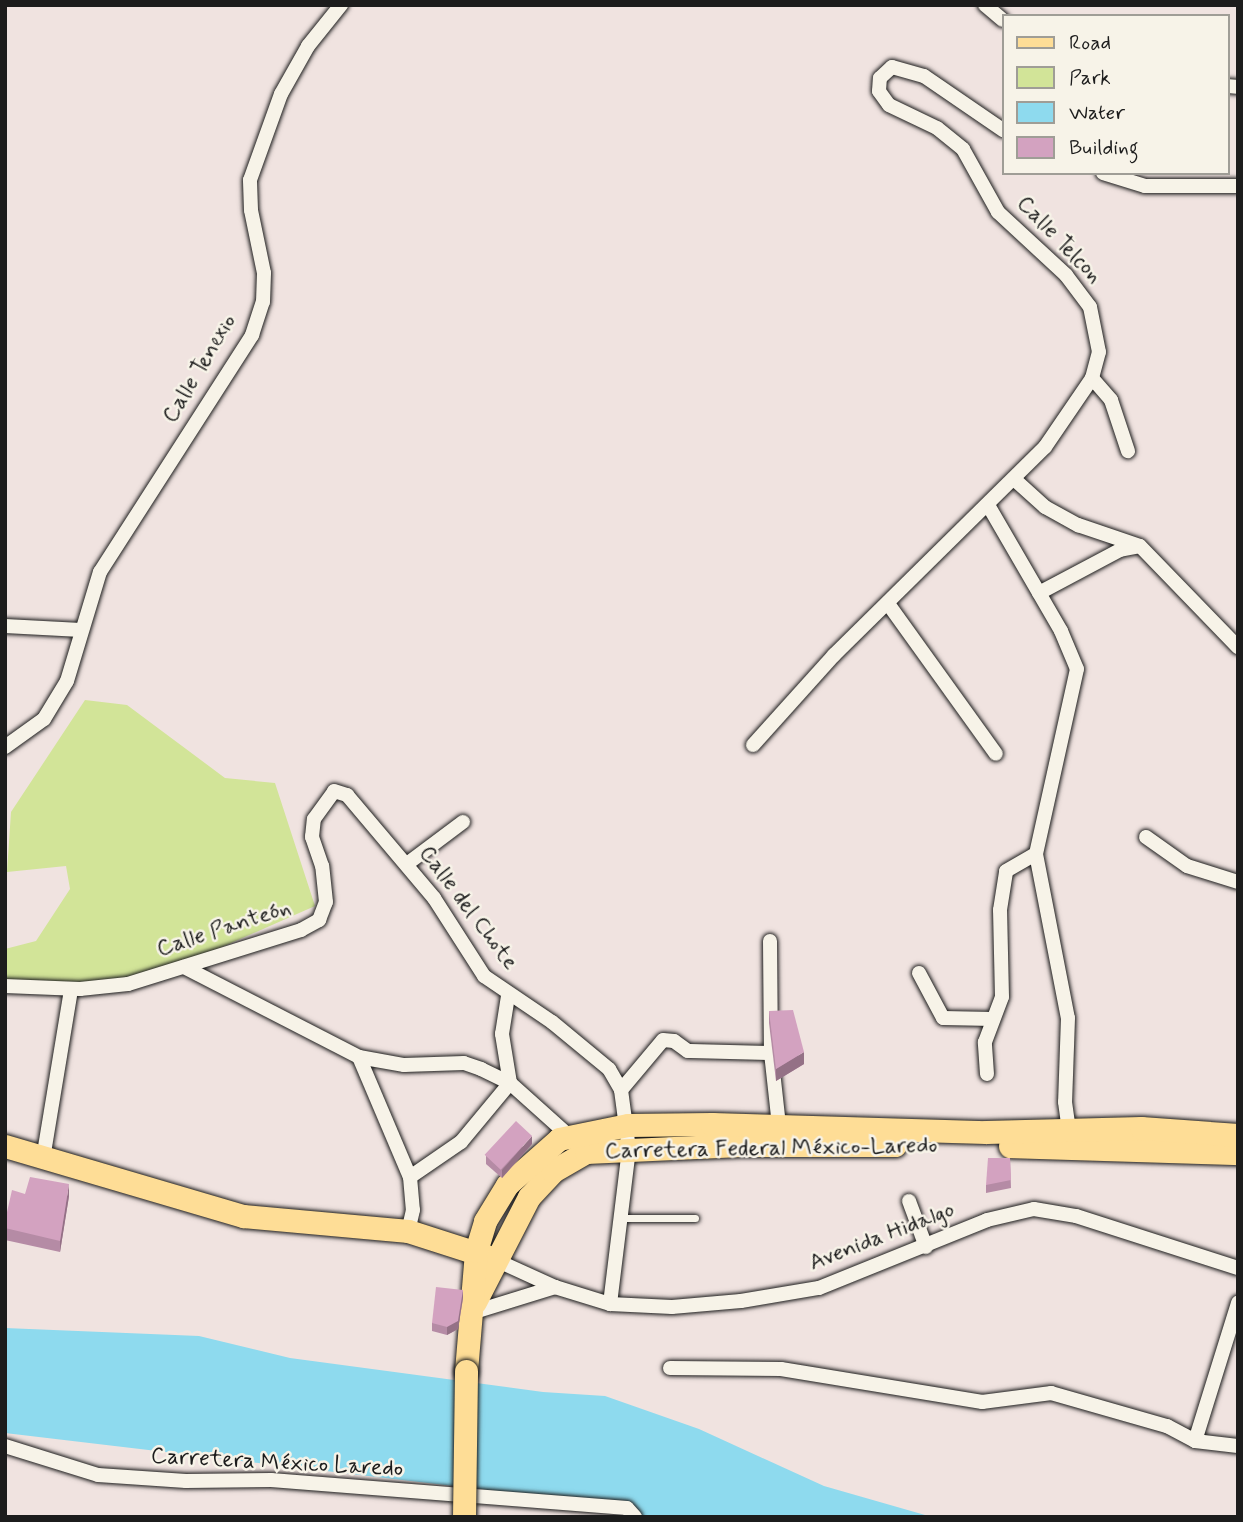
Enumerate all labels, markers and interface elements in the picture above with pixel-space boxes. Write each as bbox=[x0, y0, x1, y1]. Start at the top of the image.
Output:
legend bbox=[1002, 14, 1229, 175]
text: Road bbox=[1069, 29, 1111, 57]
text: Park bbox=[1069, 64, 1111, 92]
text: Water bbox=[1069, 99, 1125, 127]
text: Building bbox=[1069, 134, 1139, 162]
street label: Calle Telcon bbox=[1010, 190, 1108, 290]
street label: Calle Tenexio bbox=[157, 309, 243, 429]
street label: Calle del Chote bbox=[412, 840, 524, 976]
street label: Calle Panteón bbox=[155, 895, 293, 963]
street label: Carretera Federal México-Laredo bbox=[602, 1132, 940, 1166]
street label: Avenida Hidalgo bbox=[807, 1197, 957, 1277]
street label: Carretera México Laredo bbox=[150, 1443, 404, 1483]

